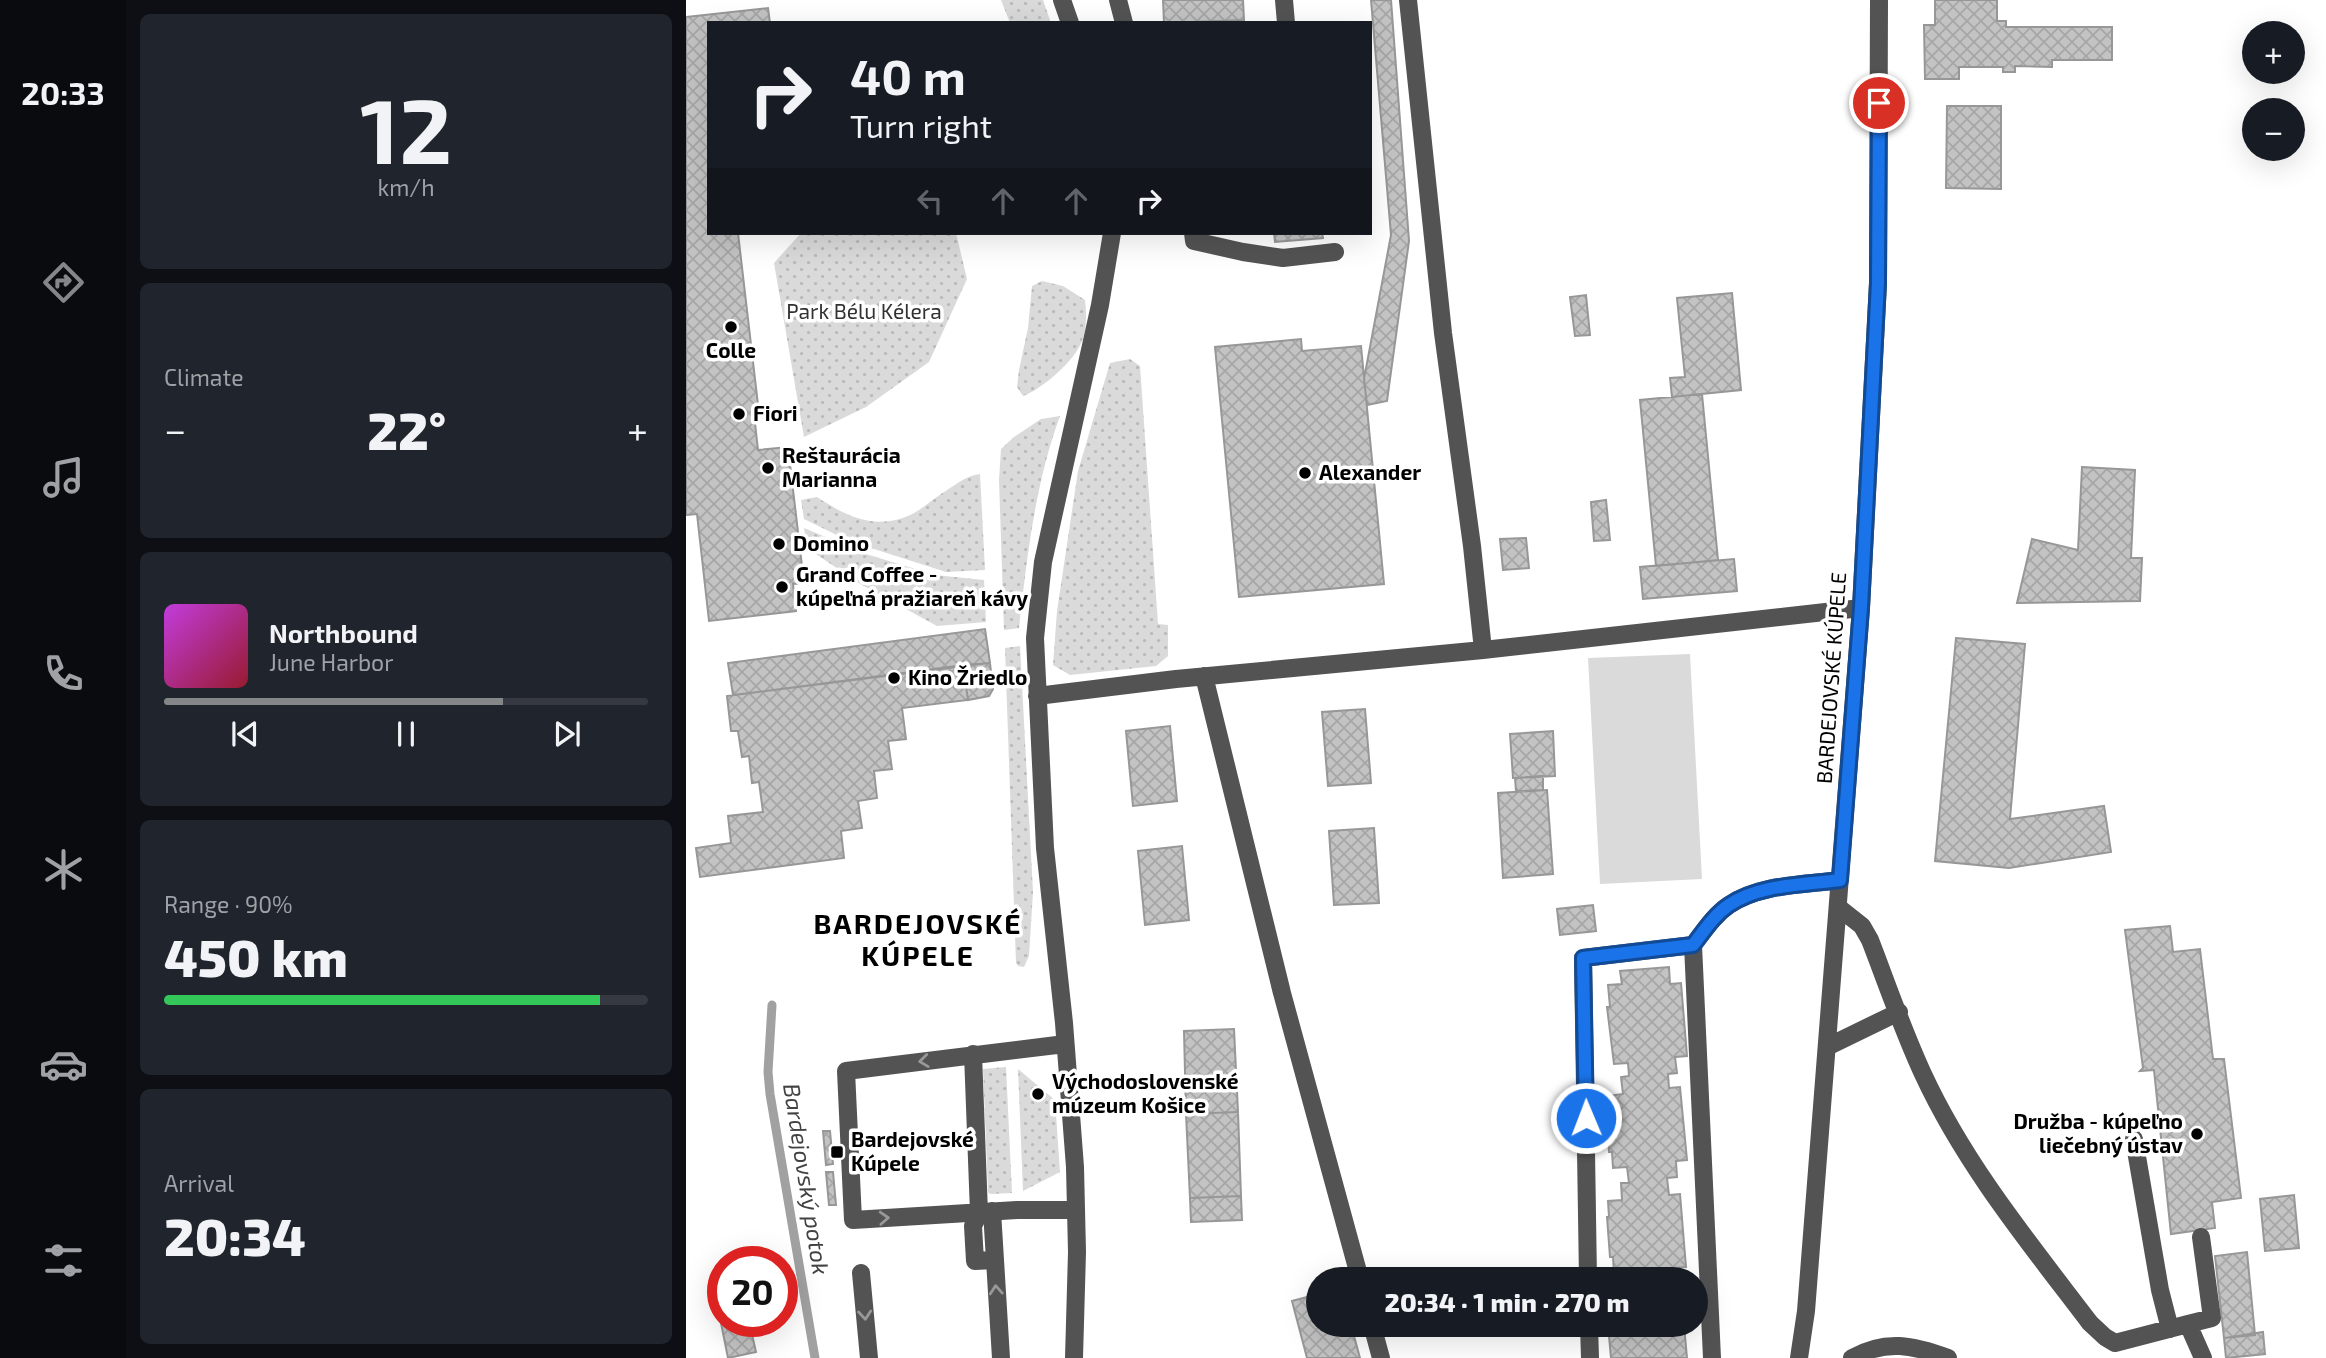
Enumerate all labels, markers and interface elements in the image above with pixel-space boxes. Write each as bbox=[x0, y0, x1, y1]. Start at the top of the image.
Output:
map controls bbox=[2242, 21, 2305, 161]
button: + bbox=[2242, 21, 2305, 84]
text: 40 m bbox=[850, 46, 966, 105]
icon: right bbox=[735, 49, 826, 140]
text: 20:33 bbox=[21, 73, 105, 111]
text: 12 bbox=[360, 73, 452, 182]
pin bbox=[1849, 73, 1909, 133]
icon: arrive bbox=[1860, 84, 1898, 122]
button: − bbox=[2242, 98, 2305, 161]
text: Turn right bbox=[850, 106, 992, 144]
text: km/h bbox=[377, 173, 435, 201]
icon: left bbox=[911, 182, 949, 220]
icon: ahead bbox=[984, 182, 1022, 220]
icon: ahead bbox=[1057, 182, 1095, 220]
icon: right bbox=[1130, 182, 1168, 220]
icon: directions bbox=[39, 258, 88, 307]
park label: Park Bélu Kélera bbox=[786, 298, 942, 323]
marker: Colle bbox=[723, 319, 739, 335]
place label: Colle bbox=[706, 337, 756, 362]
text: Climate bbox=[164, 363, 244, 391]
text: 22° bbox=[367, 398, 446, 460]
place label: Fiori bbox=[753, 400, 798, 425]
text: − bbox=[164, 406, 186, 452]
text: + bbox=[627, 406, 648, 452]
marker: Fiori bbox=[731, 406, 747, 422]
place label: Reštaurácia Marianna bbox=[782, 442, 901, 491]
icon: music bbox=[39, 453, 88, 502]
place label: Alexander bbox=[1319, 459, 1421, 484]
marker: Reštaurácia Marianna bbox=[760, 460, 776, 476]
marker: Alexander bbox=[1297, 465, 1313, 481]
place label: Domino bbox=[793, 530, 869, 555]
marker: Domino bbox=[771, 536, 787, 552]
place label: Grand Coffee - kúpeľná pražiareň kávy bbox=[796, 561, 1028, 611]
street label: BARDEJOVSKÉ KÚPELE bbox=[1811, 571, 1850, 785]
marker: Grand Coffee - kúpeľná pražiareň kávy bbox=[774, 579, 790, 595]
text: Northbound bbox=[269, 617, 418, 648]
text: June Harbor bbox=[269, 648, 393, 676]
icon: phone bbox=[39, 649, 88, 698]
place label: Kino Žriedlo bbox=[908, 664, 1027, 689]
marker: Kino Žriedlo bbox=[886, 670, 902, 686]
icon: previous bbox=[226, 715, 264, 753]
icon: pause bbox=[387, 715, 425, 753]
icon: next bbox=[548, 715, 586, 753]
icon: climate bbox=[39, 845, 88, 894]
text: Range · 90% bbox=[164, 890, 293, 918]
district label: BARDEJOVSKÉ KÚPELE bbox=[813, 906, 1023, 972]
text: 450 km bbox=[164, 925, 348, 987]
icon: car bbox=[39, 1040, 88, 1089]
one-way arrow bbox=[918, 1053, 930, 1068]
place label: Východoslovenské múzeum Košice bbox=[1052, 1068, 1239, 1117]
water label: Bardejovský potok bbox=[778, 1081, 836, 1277]
position arrow bbox=[1549, 1081, 1623, 1155]
marker: Východoslovenské múzeum Košice bbox=[1030, 1086, 1046, 1102]
place label: Družba - kúpeľno liečebný ústav bbox=[2013, 1108, 2183, 1158]
place label: Bardejovské Kúpele bbox=[851, 1126, 974, 1175]
marker: Družba - kúpeľno liečebný ústav bbox=[2189, 1126, 2205, 1142]
marker: Bardejovské Kúpele bbox=[829, 1144, 845, 1160]
text: Arrival bbox=[164, 1169, 234, 1197]
text: 20:34 bbox=[164, 1204, 306, 1266]
one-way arrow bbox=[878, 1211, 889, 1226]
icon: filters bbox=[39, 1236, 88, 1285]
speed limit sign: 20 bbox=[707, 1246, 798, 1337]
one-way arrow bbox=[989, 1284, 1004, 1295]
text: 20:34 · 1 min · 270 m bbox=[1385, 1286, 1629, 1317]
one-way arrow bbox=[857, 1310, 872, 1321]

